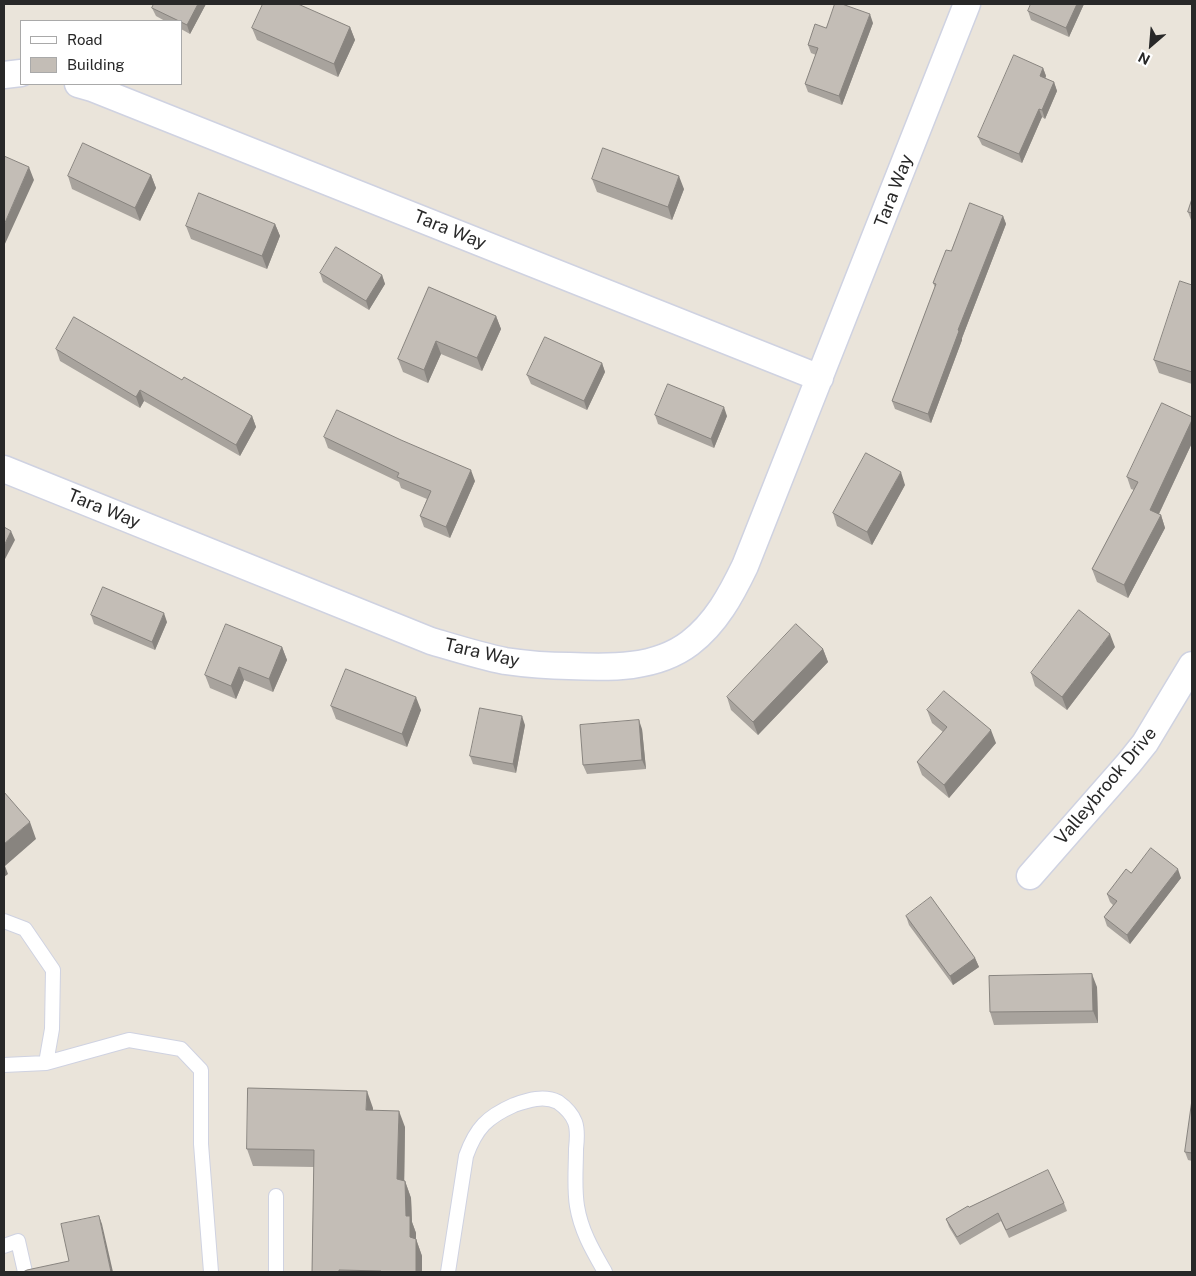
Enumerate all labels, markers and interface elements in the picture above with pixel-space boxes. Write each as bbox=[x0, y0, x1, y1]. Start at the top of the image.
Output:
legend bbox=[20, 20, 182, 85]
north arrow bbox=[1126, 20, 1176, 70]
text: Road bbox=[67, 31, 103, 48]
text: N bbox=[1136, 49, 1153, 68]
text: Building bbox=[67, 56, 125, 73]
street label: Tara Way bbox=[870, 152, 918, 230]
street label: Tara Way bbox=[411, 206, 489, 254]
street label: Tara Way bbox=[65, 485, 143, 533]
street label: Tara Way bbox=[442, 634, 522, 672]
street label: Valleybrook Drive bbox=[1051, 723, 1161, 849]

